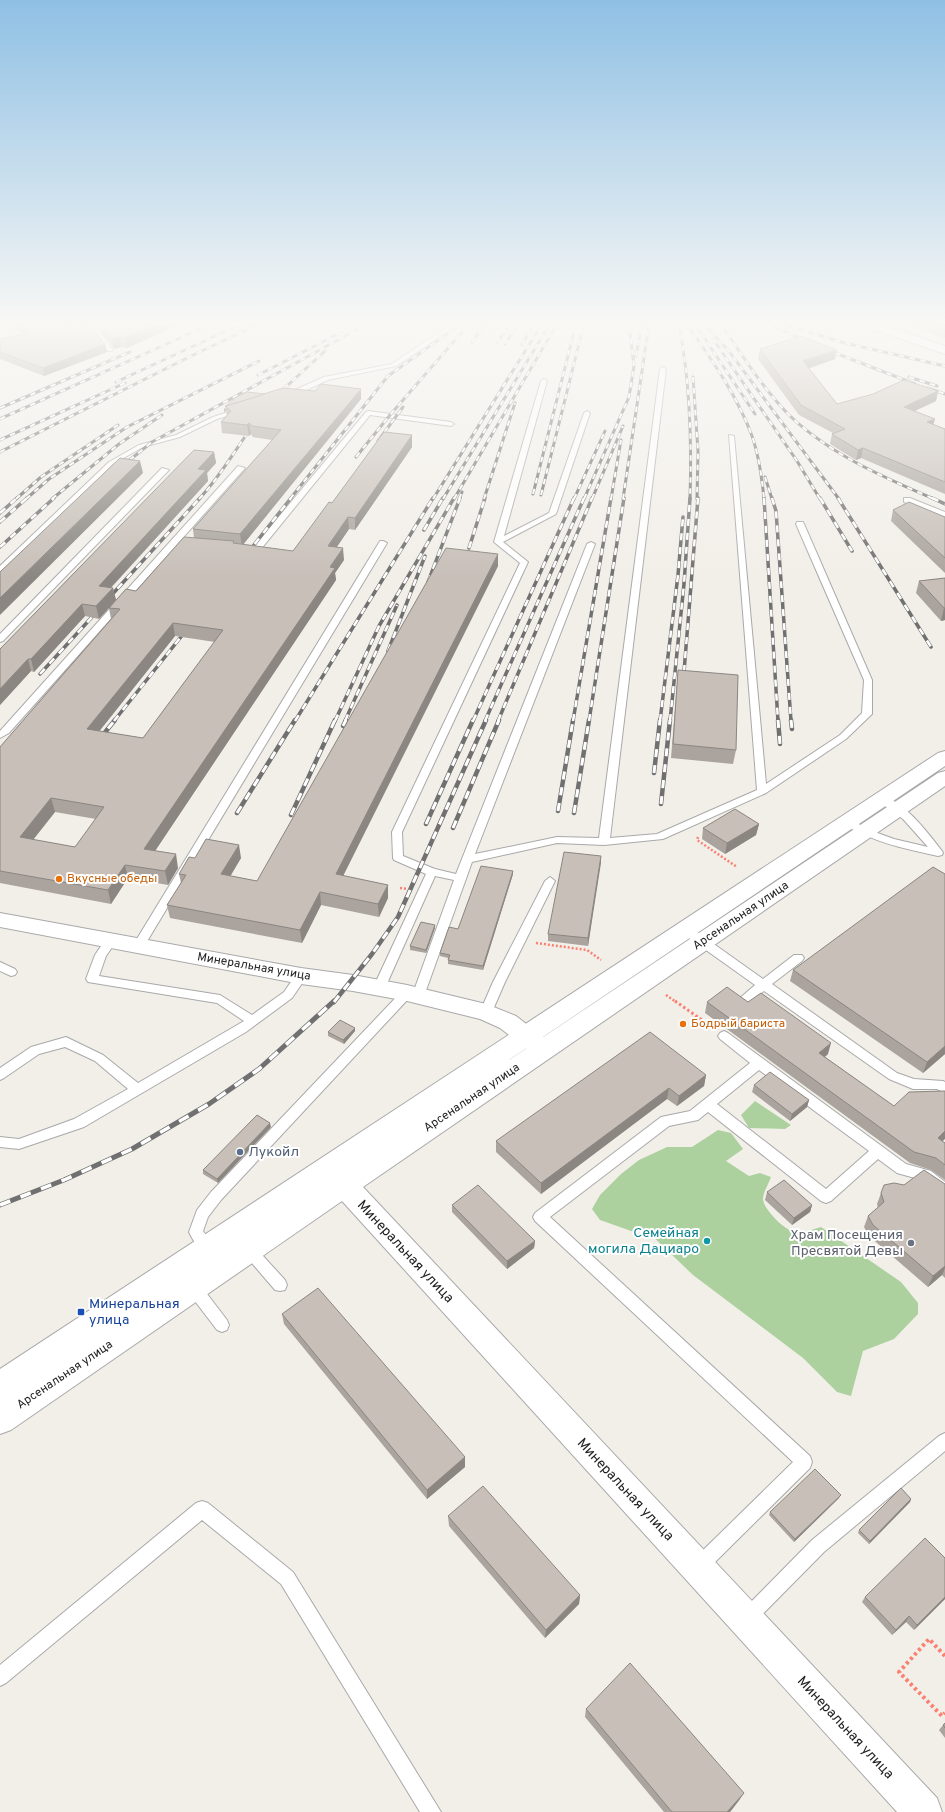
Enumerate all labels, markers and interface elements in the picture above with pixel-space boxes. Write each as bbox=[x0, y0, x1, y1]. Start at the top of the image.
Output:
place label: Вкусные обеды bbox=[67, 871, 157, 887]
marker: Вкусные обеды bbox=[54, 874, 64, 884]
street label: Арсенальная улица bbox=[690, 878, 792, 954]
street label: Минеральная улица bbox=[196, 949, 312, 985]
place label: Бодрый бариста bbox=[691, 1016, 785, 1032]
marker: Бодрый бариста bbox=[678, 1019, 688, 1029]
street label: Арсенальная улица bbox=[421, 1060, 523, 1136]
place label: Лукойл bbox=[248, 1144, 299, 1161]
marker: Лукойл bbox=[235, 1147, 245, 1157]
street label: Минеральная улица bbox=[353, 1197, 457, 1307]
place label: Семейная могила Дациаро bbox=[588, 1225, 699, 1258]
place label: Храм Посещения Пресвятой Девы bbox=[790, 1227, 903, 1260]
marker: Семейная могила Дациаро bbox=[702, 1236, 712, 1246]
marker: Храм Посещения Пресвятой Девы bbox=[906, 1238, 916, 1248]
place label: Минеральная улица bbox=[89, 1296, 180, 1329]
marker: Минеральная улица bbox=[76, 1307, 86, 1317]
street label: Арсенальная улица bbox=[14, 1337, 116, 1413]
street label: Минеральная улица bbox=[573, 1435, 677, 1545]
street label: Минеральная улица bbox=[793, 1673, 897, 1783]

